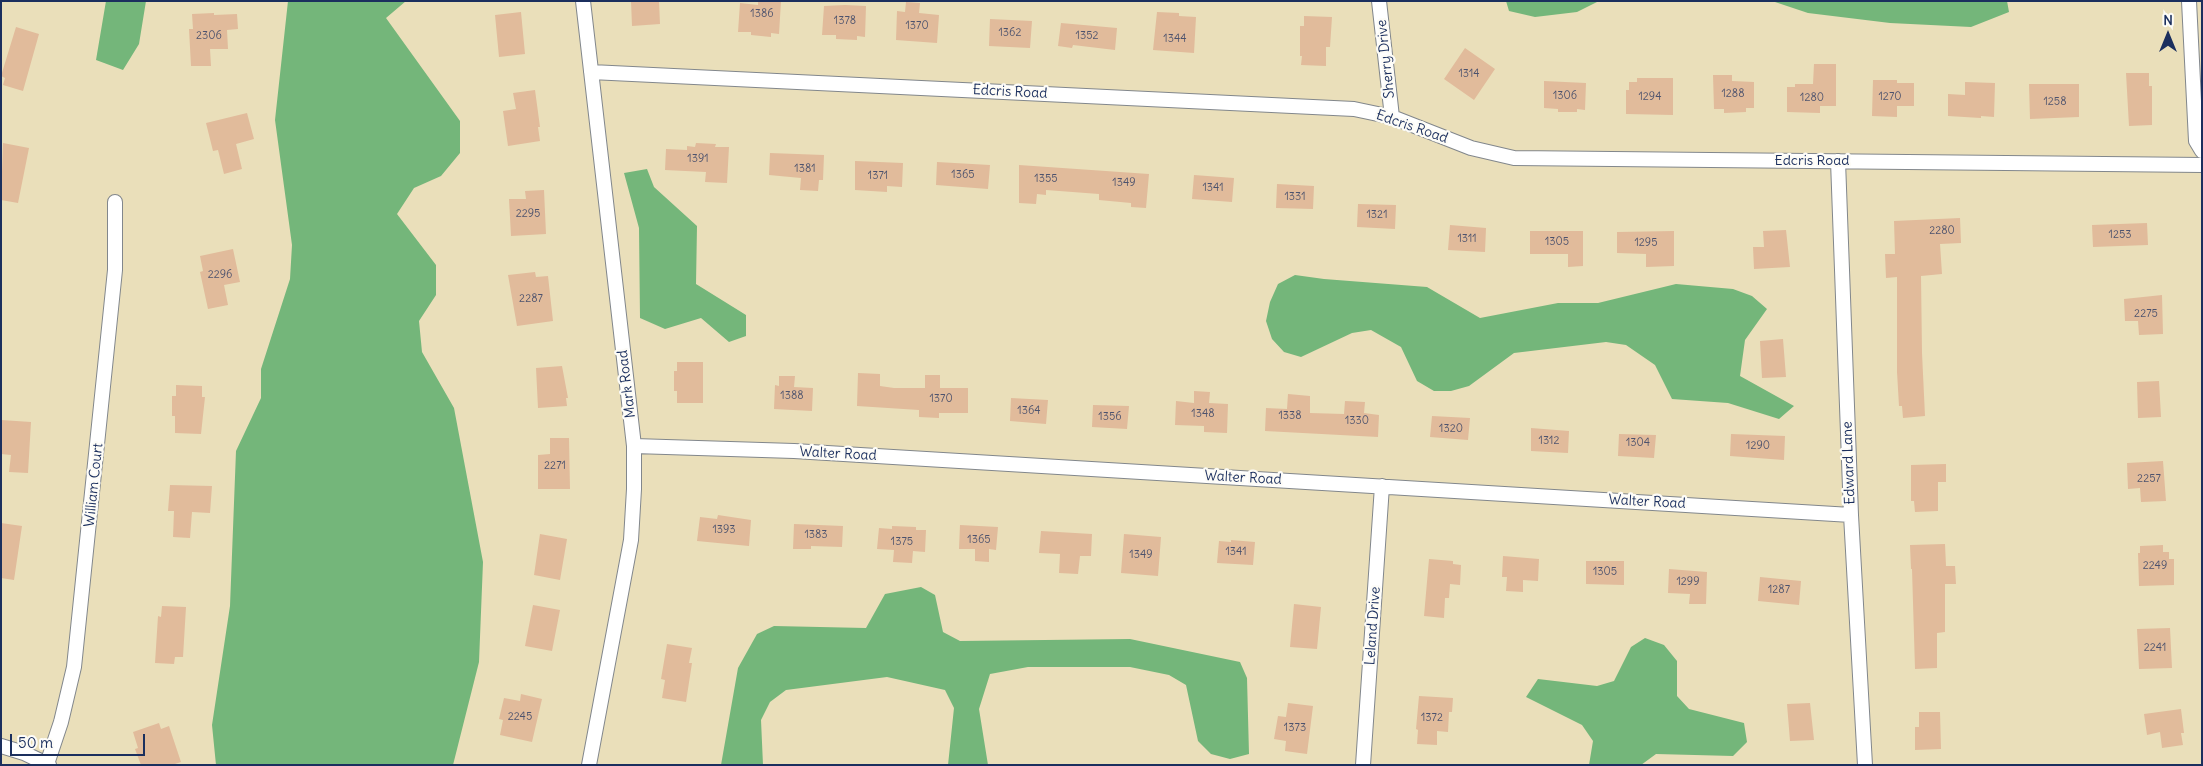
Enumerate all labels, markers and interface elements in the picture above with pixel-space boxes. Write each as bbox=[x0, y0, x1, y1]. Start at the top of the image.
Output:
house number: 1386 bbox=[750, 7, 774, 21]
north arrow bbox=[2143, 10, 2193, 60]
text: N bbox=[2163, 11, 2173, 29]
house number: 1378 bbox=[834, 14, 856, 28]
house number: 1370 bbox=[905, 19, 929, 33]
street label: Sherry Drive bbox=[1374, 19, 1398, 99]
house number: 1362 bbox=[999, 26, 1021, 40]
house number: 2306 bbox=[196, 29, 222, 43]
house number: 1352 bbox=[1076, 29, 1098, 43]
house number: 1344 bbox=[1163, 32, 1187, 46]
house number: 1314 bbox=[1458, 67, 1480, 81]
street label: Edcris Road bbox=[972, 82, 1048, 102]
house number: 1288 bbox=[1721, 87, 1745, 101]
house number: 1306 bbox=[1553, 89, 1577, 103]
house number: 1294 bbox=[1638, 90, 1662, 104]
house number: 1270 bbox=[1878, 90, 1902, 104]
house number: 1280 bbox=[1800, 91, 1824, 105]
house number: 1258 bbox=[2043, 95, 2067, 109]
street label: Edcris Road bbox=[1374, 107, 1450, 147]
house number: 1391 bbox=[687, 152, 709, 166]
street label: Edcris Road bbox=[1775, 153, 1849, 169]
house number: 1381 bbox=[794, 162, 816, 176]
house number: 1365 bbox=[951, 168, 975, 182]
house number: 1371 bbox=[868, 169, 888, 183]
house number: 1355 bbox=[1034, 172, 1058, 186]
house number: 1349 bbox=[1112, 176, 1136, 190]
house number: 1341 bbox=[1202, 181, 1224, 195]
house number: 1331 bbox=[1284, 190, 1306, 204]
house number: 2295 bbox=[516, 207, 540, 221]
house number: 1321 bbox=[1366, 208, 1388, 222]
house number: 2280 bbox=[1929, 224, 1955, 238]
house number: 1253 bbox=[2109, 228, 2131, 242]
house number: 1311 bbox=[1457, 232, 1477, 246]
house number: 1305 bbox=[1545, 235, 1569, 249]
house number: 1295 bbox=[1634, 236, 1658, 250]
house number: 2296 bbox=[208, 268, 232, 282]
house number: 2287 bbox=[519, 292, 543, 306]
house number: 2275 bbox=[2134, 307, 2158, 321]
street label: Mark Road bbox=[615, 349, 639, 419]
house number: 1388 bbox=[780, 389, 804, 403]
house number: 1370 bbox=[929, 392, 953, 406]
house number: 1364 bbox=[1017, 404, 1041, 418]
house number: 1348 bbox=[1191, 407, 1215, 421]
house number: 1338 bbox=[1278, 409, 1302, 423]
house number: 1356 bbox=[1098, 410, 1122, 424]
house number: 1330 bbox=[1345, 414, 1369, 428]
street label: Edward Lane bbox=[1839, 421, 1859, 505]
house number: 1320 bbox=[1439, 422, 1463, 436]
house number: 1312 bbox=[1539, 434, 1559, 448]
house number: 1304 bbox=[1626, 436, 1650, 450]
house number: 1290 bbox=[1746, 439, 1770, 453]
street label: William Court bbox=[81, 442, 107, 528]
street label: Walter Road bbox=[799, 444, 877, 464]
house number: 2271 bbox=[544, 459, 566, 473]
street label: Walter Road bbox=[1204, 468, 1282, 488]
house number: 2257 bbox=[2137, 472, 2161, 486]
street label: Walter Road bbox=[1608, 492, 1686, 512]
house number: 1393 bbox=[712, 523, 736, 537]
house number: 1383 bbox=[804, 528, 828, 542]
house number: 1365 bbox=[967, 533, 991, 547]
house number: 1375 bbox=[891, 535, 913, 549]
house number: 1341 bbox=[1225, 545, 1247, 559]
house number: 1349 bbox=[1129, 548, 1153, 562]
house number: 2249 bbox=[2143, 559, 2167, 573]
house number: 1305 bbox=[1593, 565, 1617, 579]
house number: 1299 bbox=[1676, 575, 1700, 589]
house number: 1287 bbox=[1768, 583, 1790, 597]
street label: Leland Drive bbox=[1362, 586, 1384, 666]
house number: 2241 bbox=[2144, 641, 2166, 655]
house number: 2245 bbox=[508, 710, 532, 724]
house number: 1372 bbox=[1421, 711, 1443, 725]
house number: 1373 bbox=[1284, 721, 1306, 735]
scale bar bbox=[12, 724, 148, 756]
text: 50 m bbox=[18, 733, 53, 752]

